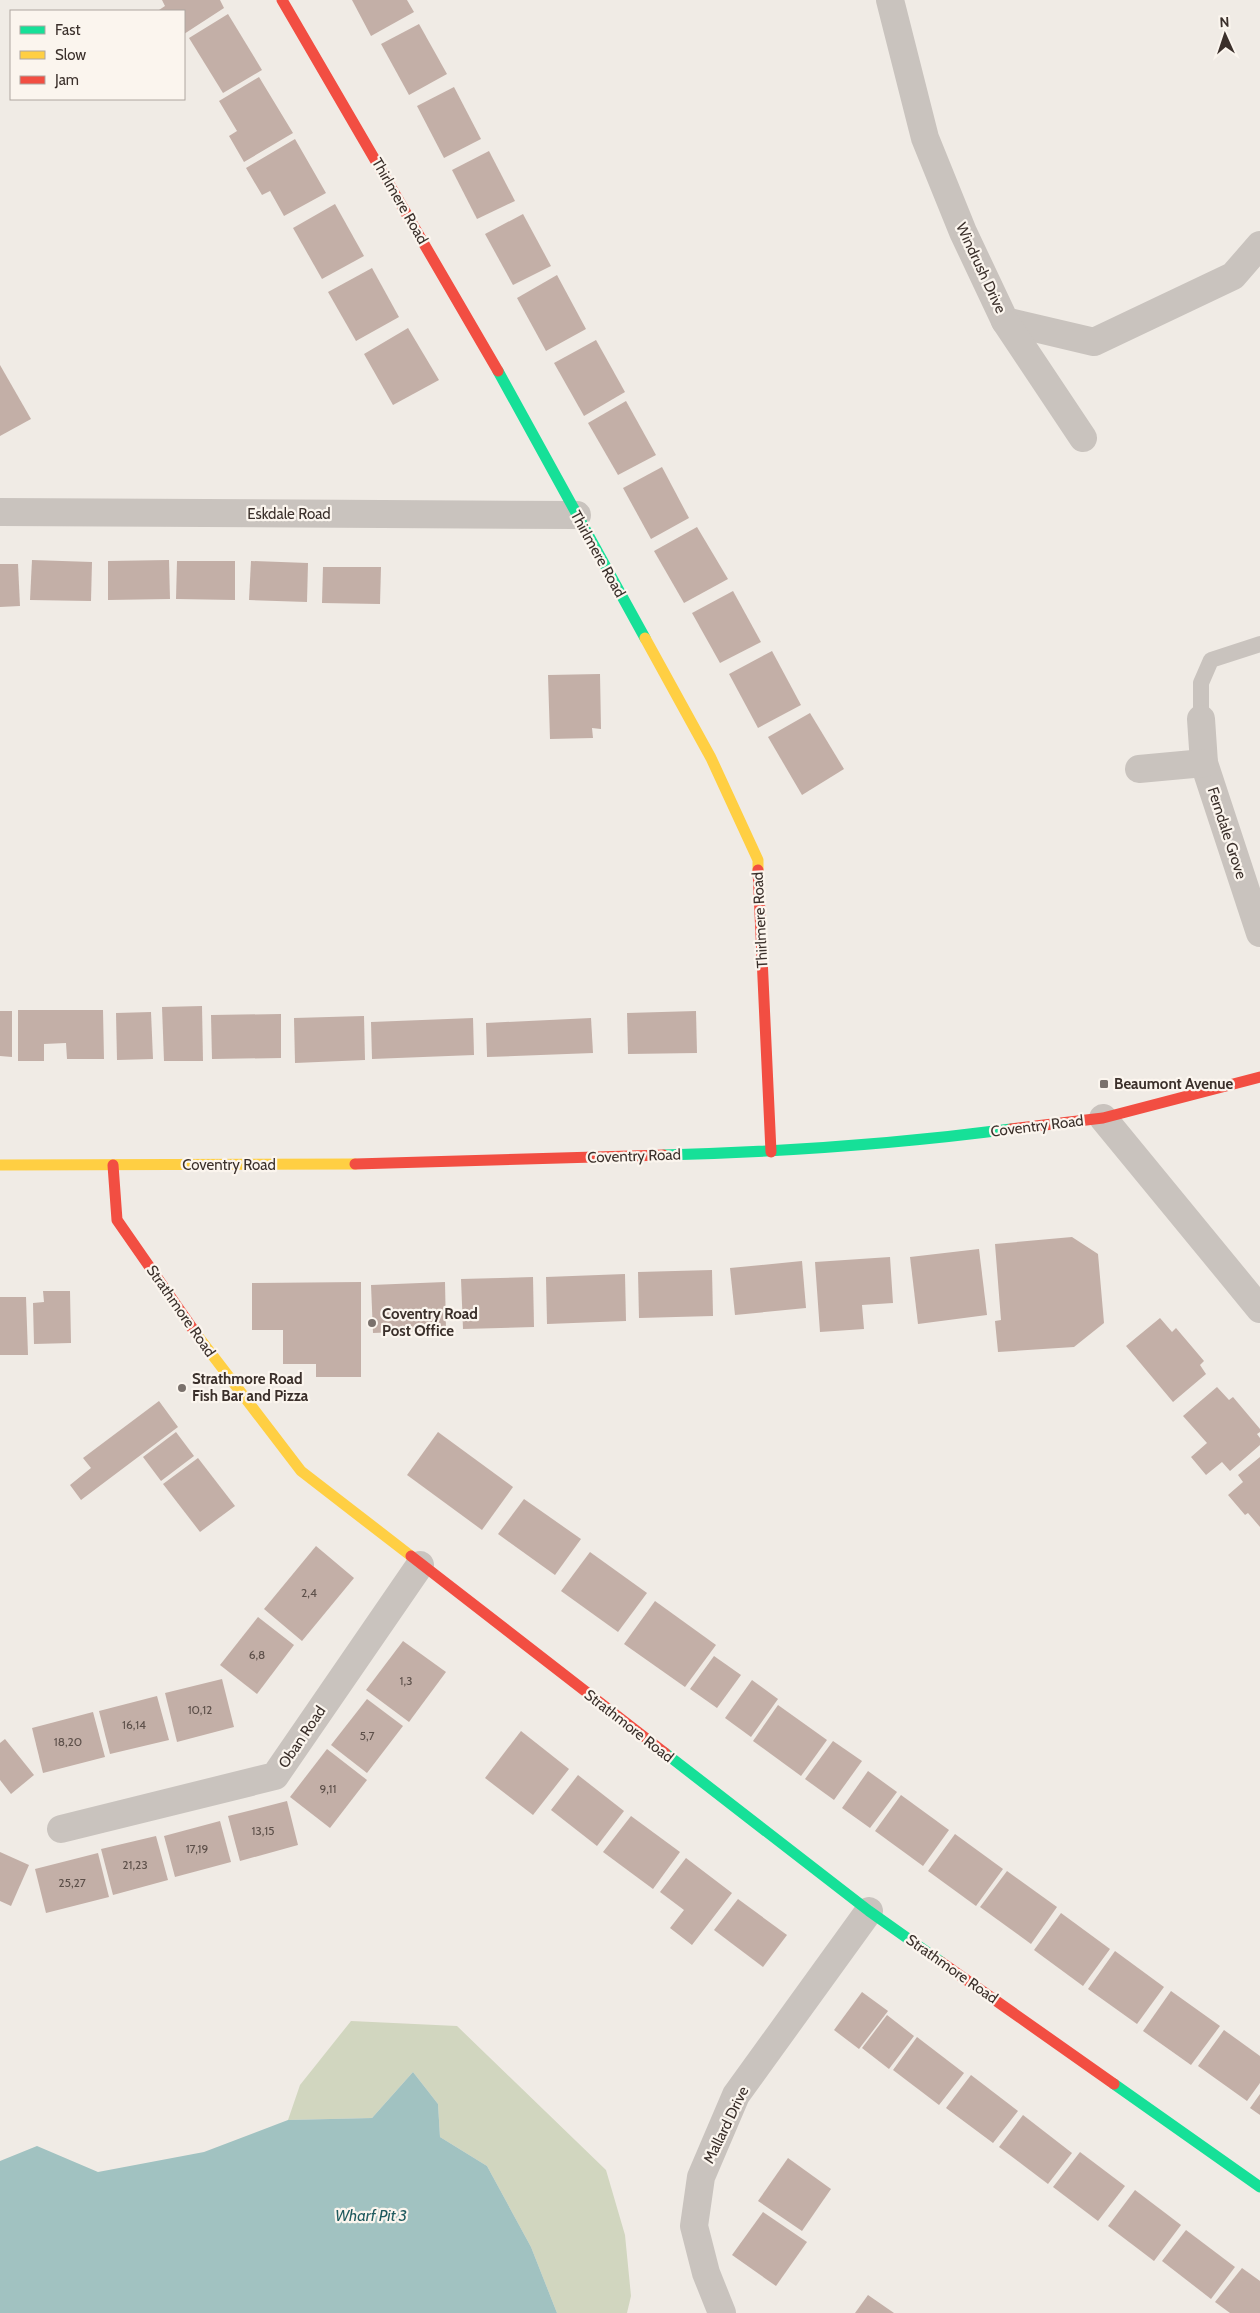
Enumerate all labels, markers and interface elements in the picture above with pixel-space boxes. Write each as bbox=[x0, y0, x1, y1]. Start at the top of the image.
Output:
legend bbox=[10, 10, 185, 100]
north arrow bbox=[1200, 10, 1250, 60]
text: N bbox=[1219, 13, 1230, 31]
text: Fast bbox=[55, 21, 80, 39]
text: Slow bbox=[55, 46, 86, 64]
text: Jam bbox=[54, 71, 79, 89]
street label: Thirlmere Road bbox=[368, 155, 432, 247]
street label: Windrush Drive bbox=[952, 220, 1010, 316]
street label: Eskdale Road bbox=[247, 505, 331, 523]
street label: Thirlmere Road bbox=[567, 507, 629, 601]
street label: Ferndale Grove bbox=[1204, 785, 1250, 882]
street label: Thirlmere Road bbox=[748, 871, 772, 969]
place label: Beaumont Avenue bbox=[1114, 1075, 1233, 1093]
marker: Beaumont Avenue bbox=[1098, 1078, 1110, 1090]
street label: Coventry Road bbox=[989, 1111, 1085, 1141]
street label: Coventry Road bbox=[587, 1145, 681, 1167]
street label: Coventry Road bbox=[182, 1156, 276, 1174]
street label: Strathmore Road bbox=[143, 1262, 219, 1360]
place label: Coventry Road Post Office bbox=[382, 1305, 478, 1340]
marker: Coventry Road Post Office bbox=[366, 1317, 378, 1329]
place label: Strathmore Road Fish Bar and Pizza bbox=[192, 1370, 309, 1405]
marker: Strathmore Road Fish Bar and Pizza bbox=[176, 1382, 188, 1394]
house number: 2,4 bbox=[301, 1585, 317, 1600]
house number: 6,8 bbox=[249, 1647, 265, 1662]
house number: 1,3 bbox=[400, 1673, 413, 1688]
street label: Strathmore Road bbox=[581, 1686, 677, 1766]
house number: 10,12 bbox=[188, 1702, 212, 1717]
street label: Oban Road bbox=[275, 1702, 329, 1772]
house number: 16,14 bbox=[122, 1717, 146, 1732]
house number: 5,7 bbox=[359, 1728, 375, 1743]
house number: 18,20 bbox=[54, 1734, 82, 1749]
house number: 9,11 bbox=[320, 1781, 336, 1796]
house number: 13,15 bbox=[251, 1823, 275, 1838]
house number: 17,19 bbox=[186, 1841, 208, 1856]
house number: 21,23 bbox=[122, 1857, 148, 1872]
house number: 25,27 bbox=[58, 1875, 86, 1890]
street label: Strathmore Road bbox=[903, 1931, 1001, 2007]
street label: Mallard Drive bbox=[700, 2083, 753, 2166]
water label: Wharf Pit 3 bbox=[335, 2206, 407, 2225]

